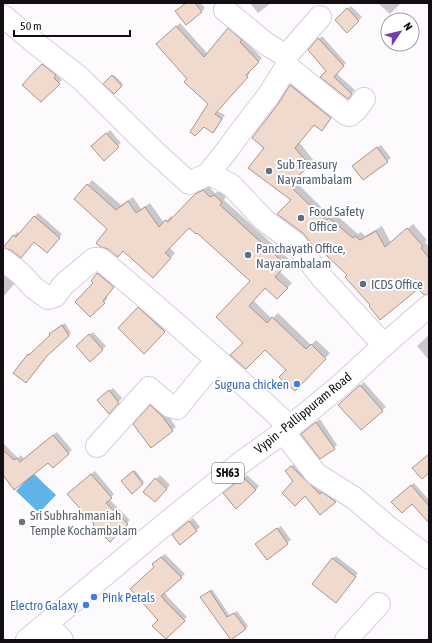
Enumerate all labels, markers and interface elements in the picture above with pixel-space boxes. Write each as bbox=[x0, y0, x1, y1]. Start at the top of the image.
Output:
scale bar bbox=[14, 12, 130, 38]
north arrow bbox=[380, 12, 420, 52]
text: 50 m bbox=[20, 19, 42, 33]
text: N bbox=[401, 20, 415, 32]
place label: Sub Treasury Nayarambalam bbox=[277, 157, 352, 187]
marker: Sub Treasury Nayarambalam bbox=[264, 166, 274, 176]
place label: Food Safety Office bbox=[309, 204, 365, 234]
marker: Food Safety Office bbox=[296, 213, 306, 223]
place label: Panchayath Office, Nayarambalam bbox=[256, 241, 345, 271]
marker: Panchayath Office, Nayarambalam bbox=[243, 250, 253, 260]
place label: ICDS Office bbox=[371, 277, 423, 292]
marker: ICDS Office bbox=[358, 279, 368, 289]
street label: Vypin - Pallippuram Road bbox=[252, 369, 354, 457]
place label: Suguna chicken bbox=[215, 377, 289, 392]
marker: Suguna chicken bbox=[292, 379, 302, 389]
road number: SH63 bbox=[212, 463, 244, 483]
place label: Sri Subhrahmaniah Temple Kochambalam bbox=[30, 508, 137, 538]
marker: Sri Subhrahmaniah Temple Kochambalam bbox=[17, 517, 27, 527]
place label: Pink Petals bbox=[102, 590, 155, 605]
marker: Pink Petals bbox=[89, 592, 99, 602]
place label: Electro Galaxy bbox=[10, 598, 79, 613]
marker: Electro Galaxy bbox=[81, 600, 91, 610]

